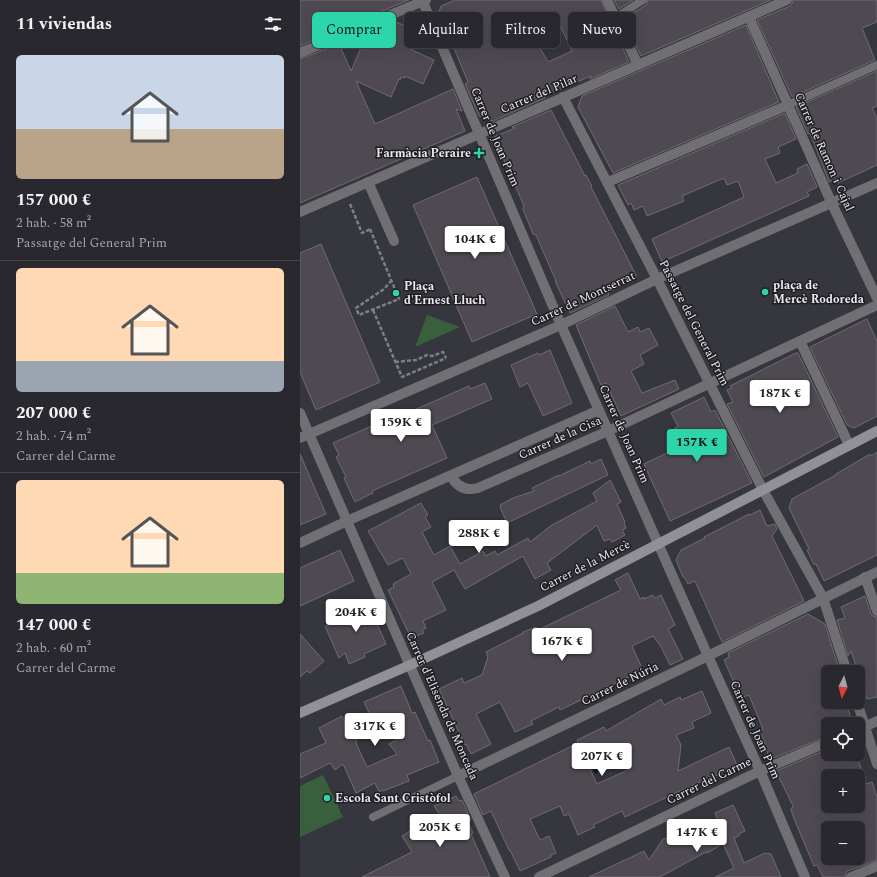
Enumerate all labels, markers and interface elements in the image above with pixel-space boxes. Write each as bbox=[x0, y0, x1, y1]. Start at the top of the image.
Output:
text: 11 viviendas bbox=[16, 11, 112, 37]
chip: Comprar bbox=[312, 12, 396, 48]
chip: Alquilar bbox=[404, 12, 483, 48]
chip: Filtros bbox=[491, 12, 560, 48]
chip: Nuevo bbox=[568, 12, 636, 48]
icon: filters bbox=[262, 13, 284, 35]
street label: Carrer del Pilar bbox=[497, 69, 581, 119]
icon: home bbox=[114, 81, 186, 153]
street label: Carrer de Joan Prim bbox=[465, 84, 525, 190]
street label: Carrer de Ramon i Cajal bbox=[789, 90, 859, 214]
place label: Farmàcia Peraire bbox=[376, 144, 471, 163]
marker: Farmàcia Peraire bbox=[474, 148, 484, 158]
text: 157 000 € bbox=[16, 187, 91, 213]
text: 2 hab. · 58 m² bbox=[16, 213, 91, 233]
pin: 104K € bbox=[442, 226, 508, 260]
text: 104K € bbox=[454, 229, 496, 249]
text: Passatge del General Prim bbox=[16, 233, 167, 253]
street label: Passatge del General Prim bbox=[654, 257, 734, 389]
street label: Carrer de Montserrat bbox=[528, 266, 638, 332]
place label: plaça de Mercè Rodoreda bbox=[773, 276, 865, 309]
place label: Plaça d'Ernest Lluch bbox=[404, 277, 486, 310]
marker: plaça de Mercè Rodoreda bbox=[760, 287, 770, 297]
marker: Plaça d'Ernest Lluch bbox=[391, 288, 401, 298]
icon: home bbox=[114, 294, 186, 366]
pin: 187K € bbox=[747, 380, 813, 414]
street label: Carrer de Joan Prim bbox=[594, 382, 654, 486]
text: 187K € bbox=[759, 383, 801, 403]
text: 207 000 € bbox=[16, 400, 91, 426]
pin: 159K € bbox=[368, 409, 434, 443]
street label: Carrer de la Cisa bbox=[515, 411, 605, 465]
text: 159K € bbox=[380, 412, 422, 432]
text: 2 hab. · 74 m² bbox=[16, 426, 91, 446]
pin: 157K € bbox=[664, 429, 730, 463]
text: 157K € bbox=[676, 432, 718, 452]
text: Carrer del Carme bbox=[16, 446, 116, 466]
icon: home bbox=[114, 506, 186, 578]
pin: 288K € bbox=[446, 520, 512, 554]
text: 288K € bbox=[458, 523, 500, 543]
street label: Carrer de la Mercè bbox=[536, 535, 634, 597]
pin: 204K € bbox=[323, 599, 389, 633]
text: 204K € bbox=[335, 602, 377, 622]
text: 147 000 € bbox=[16, 612, 91, 638]
pin: 167K € bbox=[529, 628, 595, 662]
street label: Carrer d'Elisenda de Moncada bbox=[401, 629, 483, 783]
text: 167K € bbox=[541, 631, 583, 651]
text: 2 hab. · 60 m² bbox=[16, 638, 91, 658]
street label: Carrer de Núria bbox=[578, 657, 662, 711]
text: Carrer del Carme bbox=[16, 658, 116, 678]
north arrow bbox=[821, 665, 865, 709]
map controls bbox=[821, 665, 865, 865]
street label: Carrer de Joan Prim bbox=[725, 678, 785, 782]
pin: 317K € bbox=[342, 713, 408, 747]
text: 317K € bbox=[354, 716, 396, 736]
button: locate bbox=[821, 717, 865, 761]
pin: 207K € bbox=[569, 743, 635, 777]
text: 207K € bbox=[581, 746, 623, 766]
street label: Carrer del Carme bbox=[663, 752, 755, 810]
button: + bbox=[821, 769, 865, 813]
place label: Escola Sant Cristòfol bbox=[335, 789, 451, 808]
marker: Escola Sant Cristòfol bbox=[322, 793, 332, 803]
pin: 205K € bbox=[407, 814, 473, 848]
text: 205K € bbox=[419, 817, 461, 837]
pin: 147K € bbox=[664, 819, 730, 853]
button: − bbox=[821, 821, 865, 865]
text: 147K € bbox=[676, 822, 718, 842]

